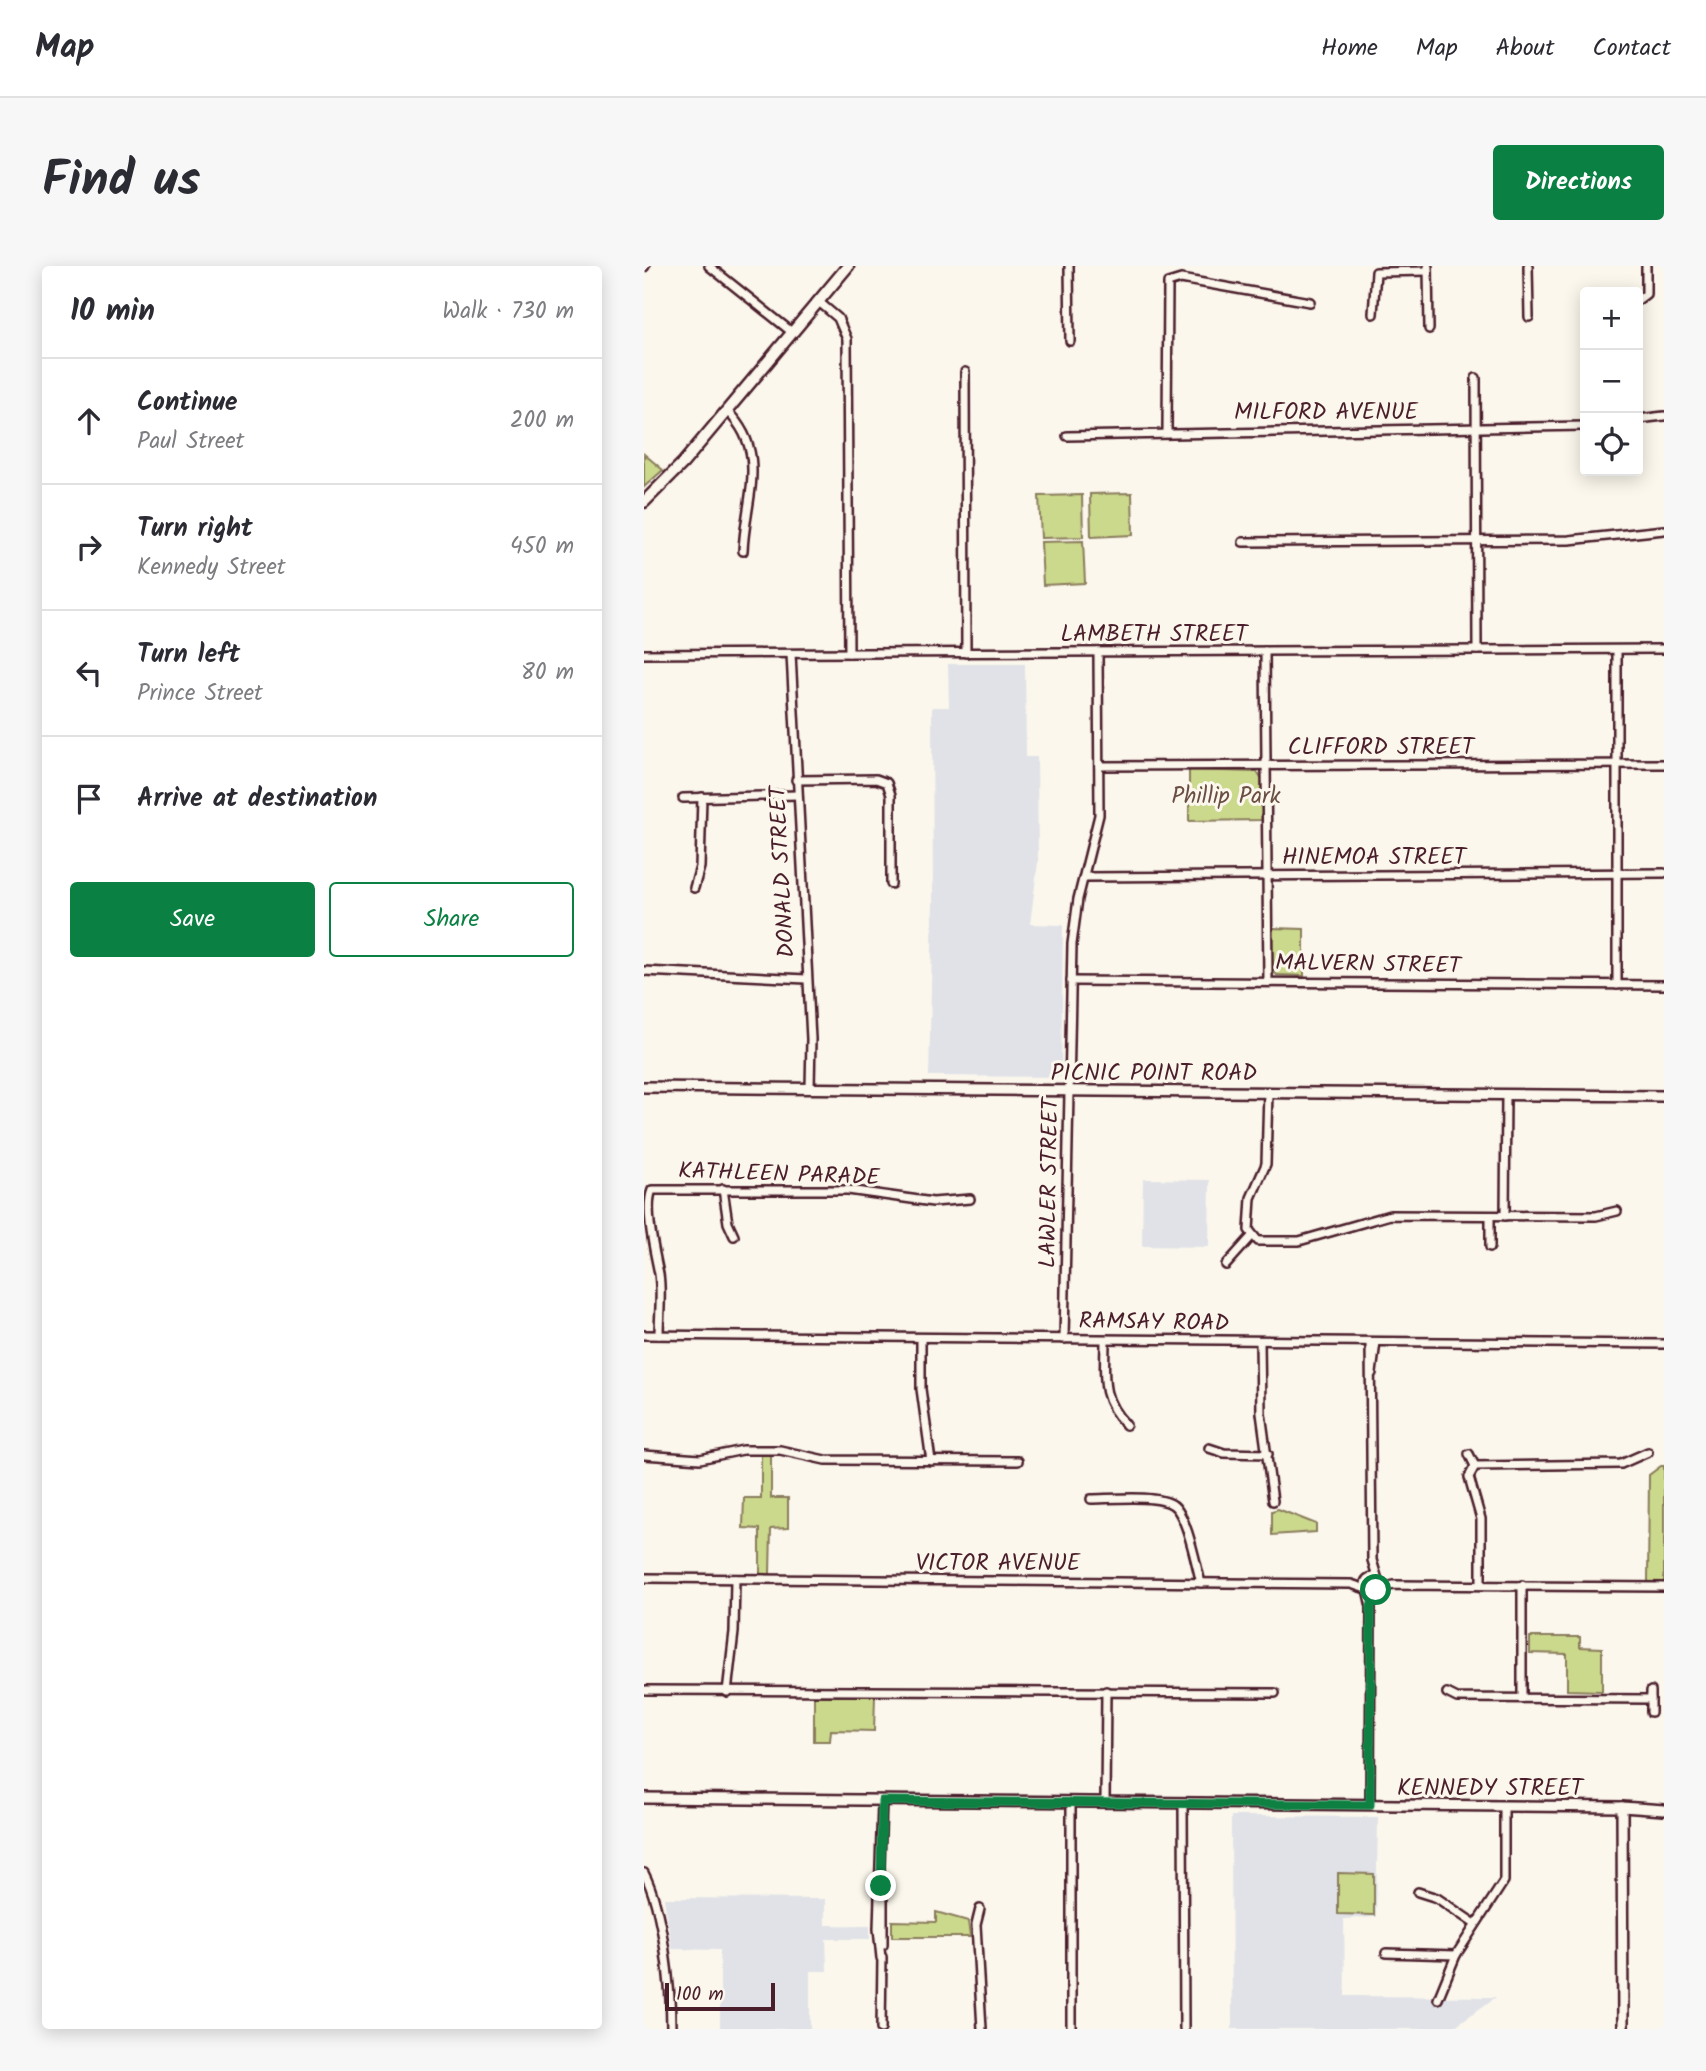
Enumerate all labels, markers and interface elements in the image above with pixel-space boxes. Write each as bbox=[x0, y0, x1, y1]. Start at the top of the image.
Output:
text: Map bbox=[35, 22, 95, 75]
text: Home bbox=[1321, 29, 1378, 68]
text: Map bbox=[1416, 29, 1458, 68]
text: About bbox=[1496, 29, 1554, 68]
text: Contact bbox=[1592, 29, 1671, 68]
text: Find us bbox=[42, 143, 200, 221]
button: Directions bbox=[1493, 145, 1664, 220]
map controls bbox=[1580, 287, 1643, 476]
button: + bbox=[1580, 287, 1643, 350]
text: 10 min bbox=[70, 288, 155, 336]
text: Walk · 730 m bbox=[442, 294, 574, 330]
button: − bbox=[1580, 350, 1643, 413]
text: Continue bbox=[137, 382, 238, 424]
street label: MILFORD AVENUE bbox=[1234, 395, 1418, 431]
icon: ahead bbox=[70, 402, 108, 440]
text: 200 m bbox=[510, 403, 574, 439]
button: locate bbox=[1580, 413, 1643, 476]
text: Paul Street bbox=[137, 424, 245, 460]
text: Turn right bbox=[137, 508, 253, 550]
icon: right bbox=[70, 528, 108, 566]
text: 450 m bbox=[510, 529, 574, 565]
text: Kennedy Street bbox=[137, 550, 286, 586]
street label: LAMBETH STREET bbox=[1061, 617, 1249, 653]
text: Turn left bbox=[137, 634, 240, 676]
icon: left bbox=[70, 654, 108, 692]
text: 80 m bbox=[521, 655, 574, 691]
text: Prince Street bbox=[137, 676, 263, 712]
street label: CLIFFORD STREET bbox=[1288, 730, 1476, 766]
text: Arrive at destination bbox=[137, 778, 377, 820]
park label: Phillip Park bbox=[1172, 779, 1281, 815]
icon: arrive bbox=[70, 780, 108, 818]
street label: DONALD STREET bbox=[760, 783, 805, 959]
street label: HINEMOA STREET bbox=[1282, 840, 1468, 876]
button: Save bbox=[70, 882, 315, 957]
button: Share bbox=[329, 882, 574, 957]
street label: MALVERN STREET bbox=[1275, 945, 1463, 985]
street label: PICNIC POINT ROAD bbox=[1051, 1056, 1257, 1092]
street label: LAWLER STREET bbox=[1031, 1096, 1070, 1269]
street label: KATHLEEN PARADE bbox=[677, 1153, 881, 1197]
street label: RAMSAY ROAD bbox=[1078, 1304, 1230, 1342]
street label: VICTOR AVENUE bbox=[916, 1546, 1081, 1582]
route start bbox=[1360, 1574, 1391, 1605]
street label: KENNEDY STREET bbox=[1397, 1771, 1585, 1807]
route end bbox=[865, 1870, 896, 1901]
scale bar bbox=[665, 1980, 775, 2012]
text: 100 m bbox=[676, 1980, 724, 2010]

